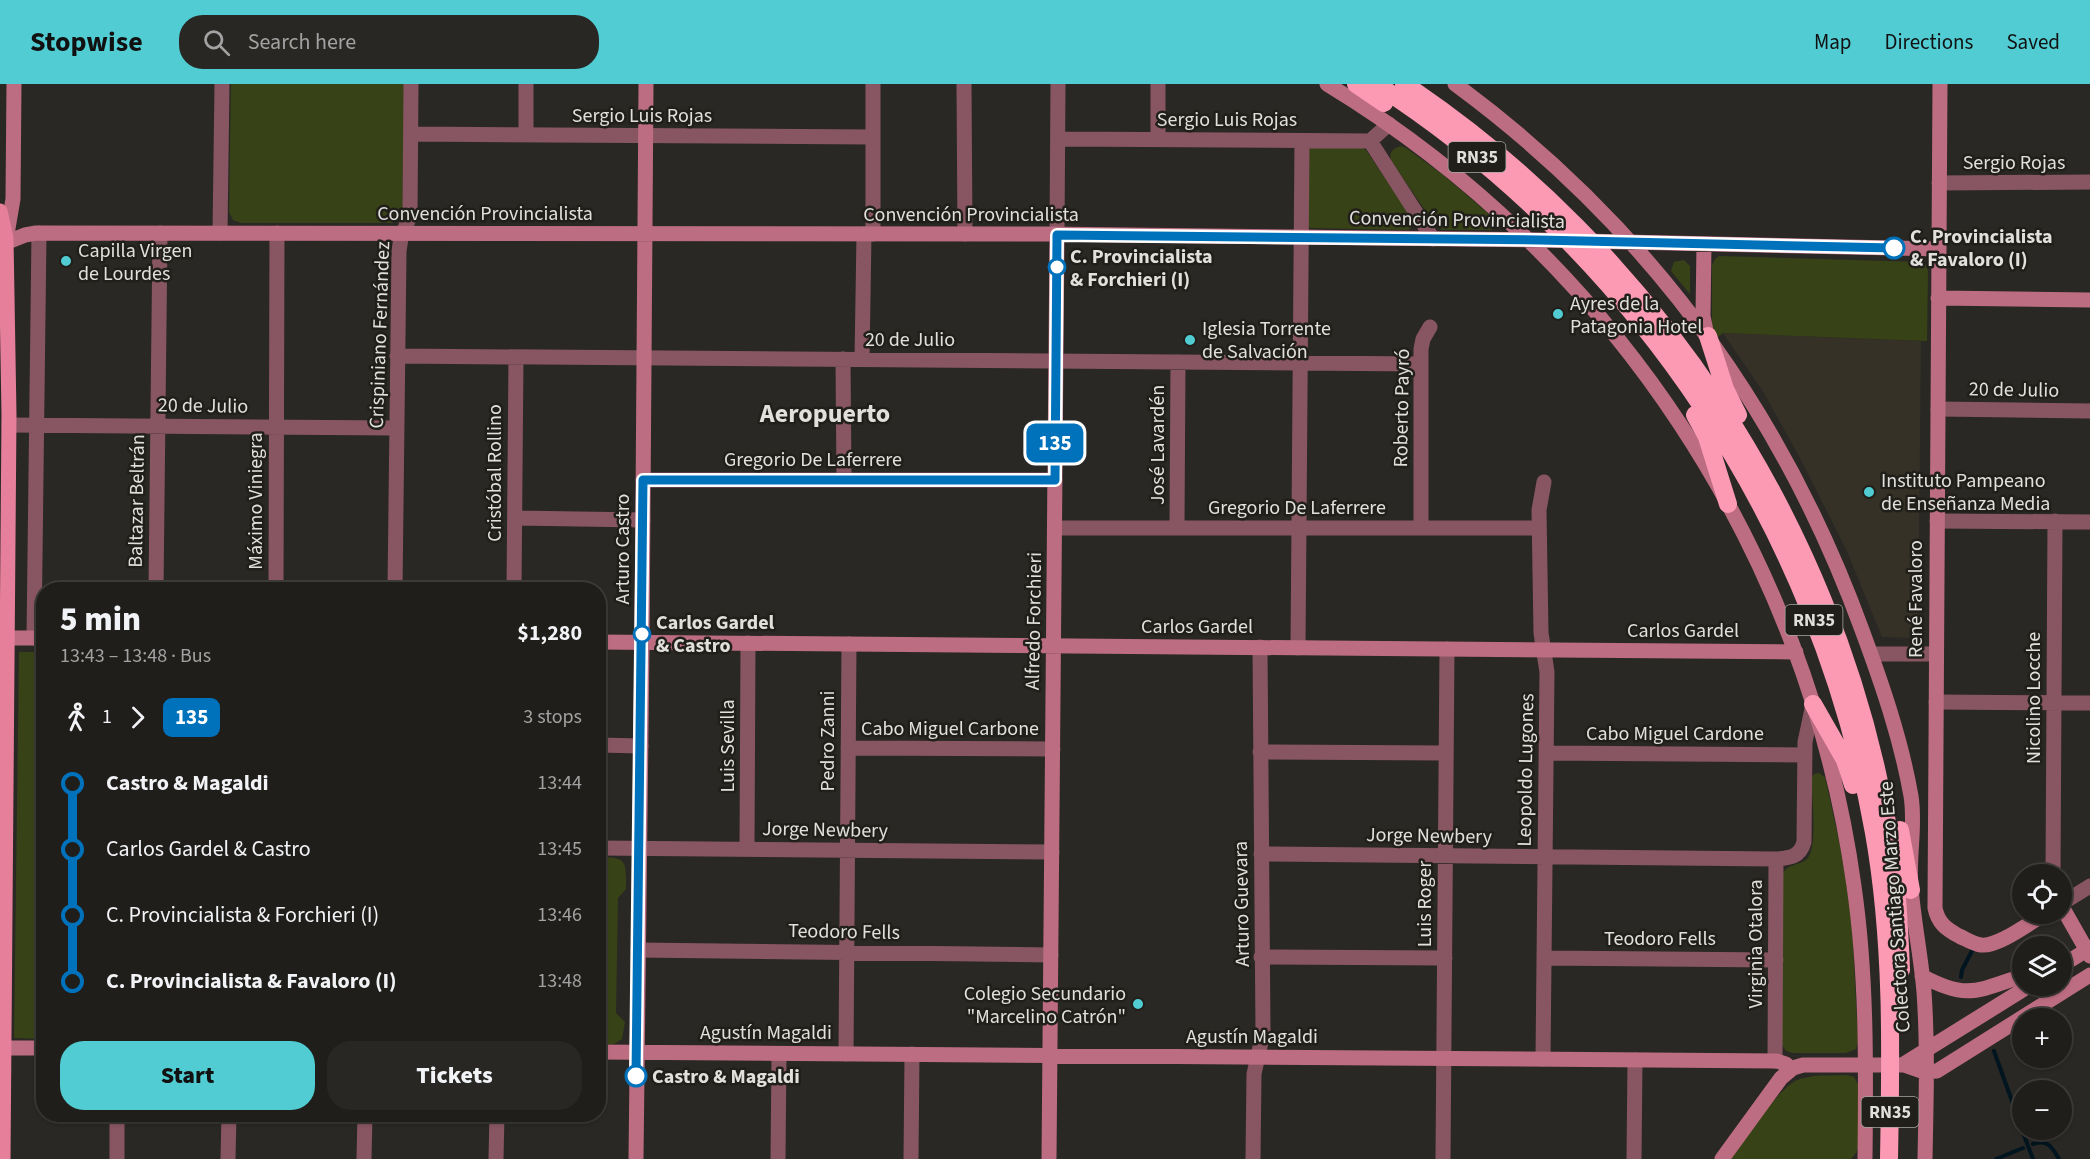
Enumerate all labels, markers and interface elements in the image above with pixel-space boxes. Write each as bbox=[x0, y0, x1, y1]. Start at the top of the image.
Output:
search box bbox=[179, 15, 599, 69]
text: Stopwise bbox=[30, 22, 143, 62]
icon: search bbox=[200, 26, 233, 59]
text: Search here bbox=[248, 26, 356, 58]
text: Map bbox=[1814, 27, 1852, 57]
text: Directions bbox=[1885, 27, 1973, 57]
text: Saved bbox=[2006, 27, 2060, 57]
street label: Sergio Luis Rojas bbox=[572, 102, 712, 130]
street label: Sergio Luis Rojas bbox=[1157, 106, 1297, 134]
road number: RN35 bbox=[1448, 142, 1506, 172]
street label: Sergio Rojas bbox=[1963, 149, 2065, 177]
street label: Convención Provincialista bbox=[377, 200, 593, 228]
street label: Convención Provincialista bbox=[863, 201, 1079, 229]
street label: Convención Provincialista bbox=[1349, 204, 1565, 236]
place label: C. Provincialista & Favaloro (I) bbox=[1910, 223, 2053, 274]
place label: Capilla Virgen de Lourdes bbox=[78, 237, 192, 288]
marker: C. Provincialista & Favaloro (I) bbox=[1883, 237, 1905, 259]
street label: Crispiniano Fernández bbox=[363, 241, 397, 429]
place label: C. Provincialista & Forchieri (I) bbox=[1070, 243, 1213, 294]
marker: Capilla Virgen de Lourdes bbox=[59, 254, 73, 268]
marker: C. Provincialista & Forchieri (I) bbox=[1048, 258, 1066, 276]
place label: Ayres de la Patagonia Hotel bbox=[1570, 290, 1702, 341]
marker: Ayres de la Patagonia Hotel bbox=[1551, 307, 1565, 321]
place label: Iglesia Torrente de Salvación bbox=[1202, 315, 1331, 366]
street label: 20 de Julio bbox=[865, 326, 955, 354]
marker: Iglesia Torrente de Salvación bbox=[1183, 333, 1197, 347]
street label: Roberto Payró bbox=[1387, 348, 1417, 468]
street label: 20 de Julio bbox=[1969, 375, 2059, 405]
street label: José Lavardén bbox=[1144, 385, 1172, 505]
street label: 20 de Julio bbox=[158, 391, 248, 421]
district label: Aeropuerto bbox=[759, 395, 890, 432]
street label: Cristóbal Rollino bbox=[481, 404, 509, 542]
line badge: 135 bbox=[1020, 424, 1090, 462]
text: 135 bbox=[1038, 428, 1072, 458]
street label: Máximo Viniegra bbox=[242, 432, 270, 570]
street label: Baltazar Beltrán bbox=[122, 434, 152, 568]
street label: Gregorio De Laferrere bbox=[724, 446, 902, 474]
place label: Instituto Pampeano de Enseñanza Media bbox=[1881, 467, 2050, 518]
marker: Instituto Pampeano de Enseñanza Media bbox=[1862, 485, 1876, 499]
street label: Arturo Castro bbox=[609, 494, 637, 604]
street label: Gregorio De Laferrere bbox=[1208, 494, 1386, 522]
street label: René Favaloro bbox=[1902, 540, 1930, 658]
street label: Alfredo Forchieri bbox=[1019, 552, 1049, 690]
text: 5 min bbox=[60, 596, 141, 643]
road number: RN35 bbox=[1786, 605, 1842, 635]
place label: Carlos Gardel & Castro bbox=[656, 609, 775, 660]
street label: Carlos Gardel bbox=[1141, 613, 1253, 641]
text: $1,280 bbox=[517, 617, 582, 649]
street label: Carlos Gardel bbox=[1627, 617, 1739, 645]
marker: Carlos Gardel & Castro bbox=[633, 625, 651, 643]
street label: Nicolino Locche bbox=[2020, 632, 2048, 764]
text: 13:43 – 13:48 · Bus bbox=[60, 642, 211, 670]
street label: Pedro Zanni bbox=[814, 691, 842, 791]
street label: Leopoldo Lugones bbox=[1511, 693, 1541, 847]
street label: Luis Sevilla bbox=[714, 700, 742, 792]
icon: walk bbox=[60, 701, 93, 734]
icon: forward bbox=[121, 701, 154, 734]
text: 135 bbox=[175, 702, 208, 732]
text: 1 bbox=[102, 703, 112, 731]
text: 3 stops bbox=[523, 703, 582, 731]
street label: Cabo Miguel Carbone bbox=[861, 715, 1039, 743]
street label: Cabo Miguel Cardone bbox=[1586, 720, 1764, 748]
text: Castro & Magaldi bbox=[106, 767, 269, 799]
text: 13:44 bbox=[537, 769, 582, 797]
street label: Colectora Santiago Marzo Este bbox=[1872, 780, 1918, 1033]
street label: Jorge Newbery bbox=[762, 815, 889, 845]
street label: Jorge Newbery bbox=[1366, 821, 1493, 851]
text: Carlos Gardel & Castro bbox=[106, 833, 311, 865]
text: 13:45 bbox=[537, 835, 582, 863]
street label: Arturo Guevara bbox=[1227, 841, 1257, 967]
street label: Luis Roger bbox=[1411, 861, 1439, 947]
map controls bbox=[2012, 864, 2072, 1140]
button: locate bbox=[2012, 864, 2072, 924]
street label: Virginia Otalora bbox=[1742, 879, 1770, 1009]
text: C. Provincialista & Forchieri (I) bbox=[106, 899, 379, 931]
text: 13:46 bbox=[537, 901, 582, 929]
street label: Teodoro Fells bbox=[788, 917, 900, 947]
street label: Teodoro Fells bbox=[1604, 925, 1716, 953]
button: layers bbox=[2012, 936, 2072, 996]
text: C. Provincialista & Favaloro (I) bbox=[106, 965, 397, 997]
text: 13:48 bbox=[537, 967, 582, 995]
place label: Colegio Secundario "Marcelino Catrón" bbox=[964, 980, 1126, 1031]
marker: Colegio Secundario "Marcelino Catrón" bbox=[1131, 997, 1145, 1011]
button: + bbox=[2012, 1008, 2072, 1068]
street label: Agustín Magaldi bbox=[700, 1019, 832, 1047]
street label: Agustín Magaldi bbox=[1186, 1023, 1318, 1051]
button: Start bbox=[60, 1041, 315, 1110]
button: Tickets bbox=[327, 1041, 582, 1110]
place label: Castro & Magaldi bbox=[652, 1063, 800, 1091]
marker: Castro & Magaldi bbox=[625, 1065, 647, 1087]
button: − bbox=[2012, 1080, 2072, 1140]
road number: RN35 bbox=[1862, 1097, 1918, 1127]

